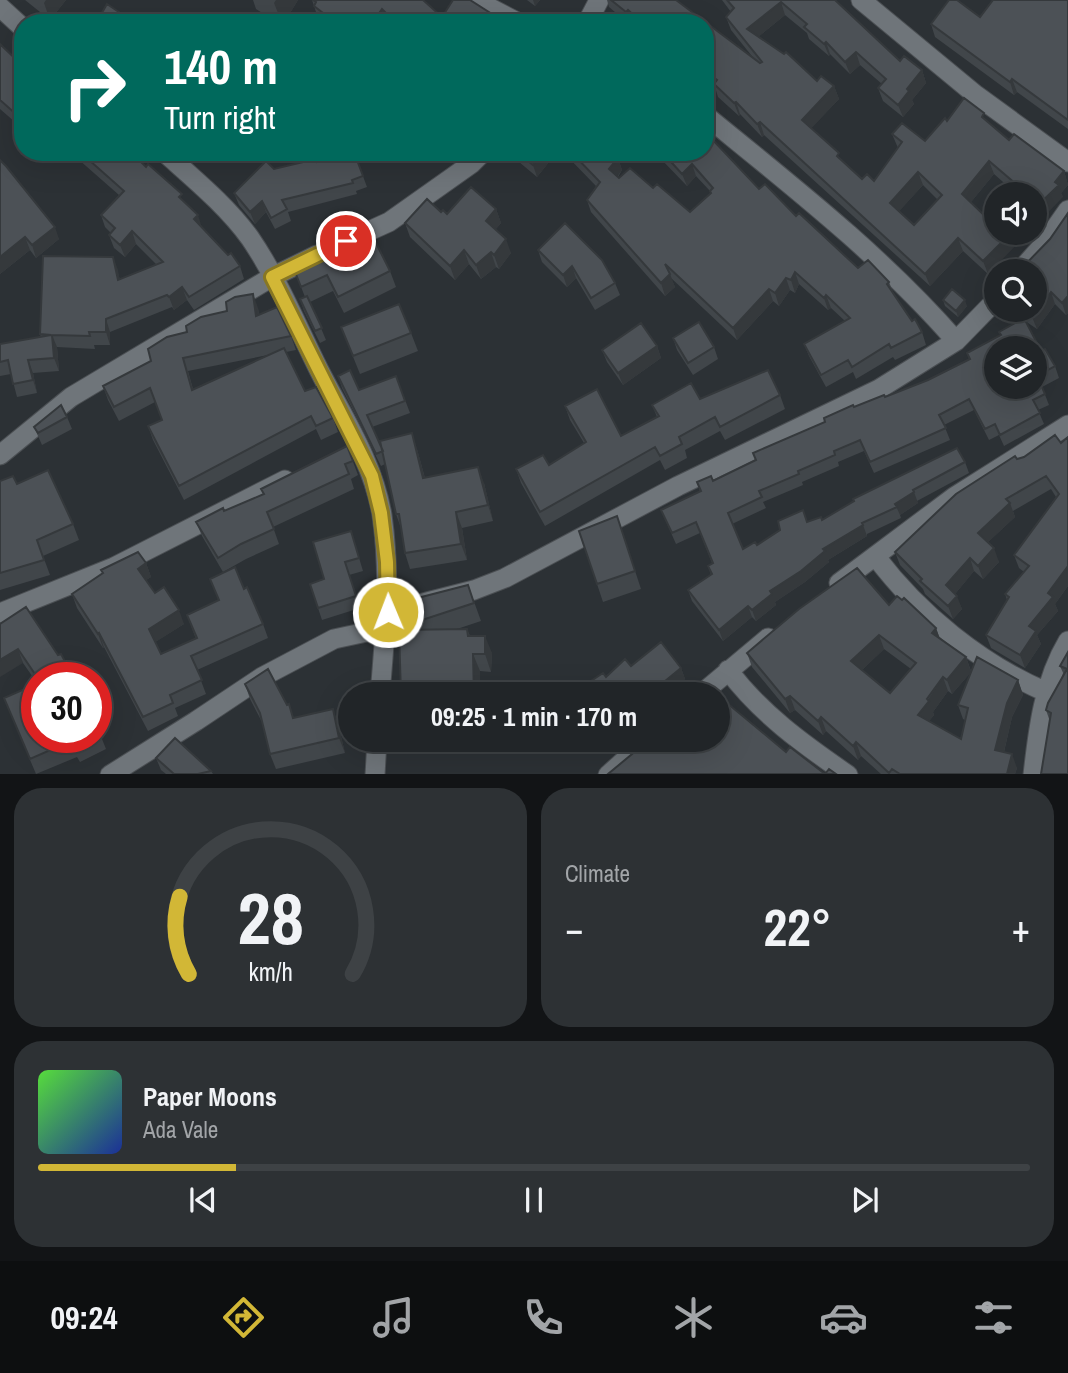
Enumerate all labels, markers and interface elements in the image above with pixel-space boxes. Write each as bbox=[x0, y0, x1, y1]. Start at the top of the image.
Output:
text: 140 m bbox=[164, 33, 278, 99]
icon: right bbox=[49, 42, 140, 133]
text: Turn right bbox=[164, 96, 276, 139]
map controls bbox=[984, 182, 1047, 399]
button: sound bbox=[984, 182, 1047, 245]
pin bbox=[316, 211, 376, 271]
icon: arrive bbox=[327, 222, 365, 260]
button: search bbox=[984, 259, 1047, 322]
button: layers bbox=[984, 336, 1047, 399]
position arrow bbox=[351, 575, 425, 649]
speed limit sign: 30 bbox=[21, 662, 112, 753]
text: 09:25 · 1 min · 170 m bbox=[431, 699, 637, 734]
text: Climate bbox=[565, 858, 630, 889]
text: 28 bbox=[237, 869, 304, 967]
text: 22° bbox=[763, 892, 832, 962]
text: − bbox=[565, 903, 583, 954]
text: + bbox=[1012, 903, 1030, 954]
text: km/h bbox=[248, 954, 293, 988]
text: Paper Moons bbox=[143, 1079, 277, 1114]
text: Ada Vale bbox=[143, 1114, 218, 1145]
icon: previous bbox=[184, 1181, 222, 1219]
icon: pause bbox=[515, 1181, 553, 1219]
icon: next bbox=[846, 1181, 884, 1219]
icon: directions bbox=[219, 1293, 268, 1342]
icon: music bbox=[369, 1293, 418, 1342]
icon: phone bbox=[519, 1293, 568, 1342]
icon: climate bbox=[669, 1293, 718, 1342]
icon: car bbox=[819, 1293, 868, 1342]
icon: filters bbox=[969, 1293, 1018, 1342]
text: 09:24 bbox=[50, 1296, 118, 1339]

